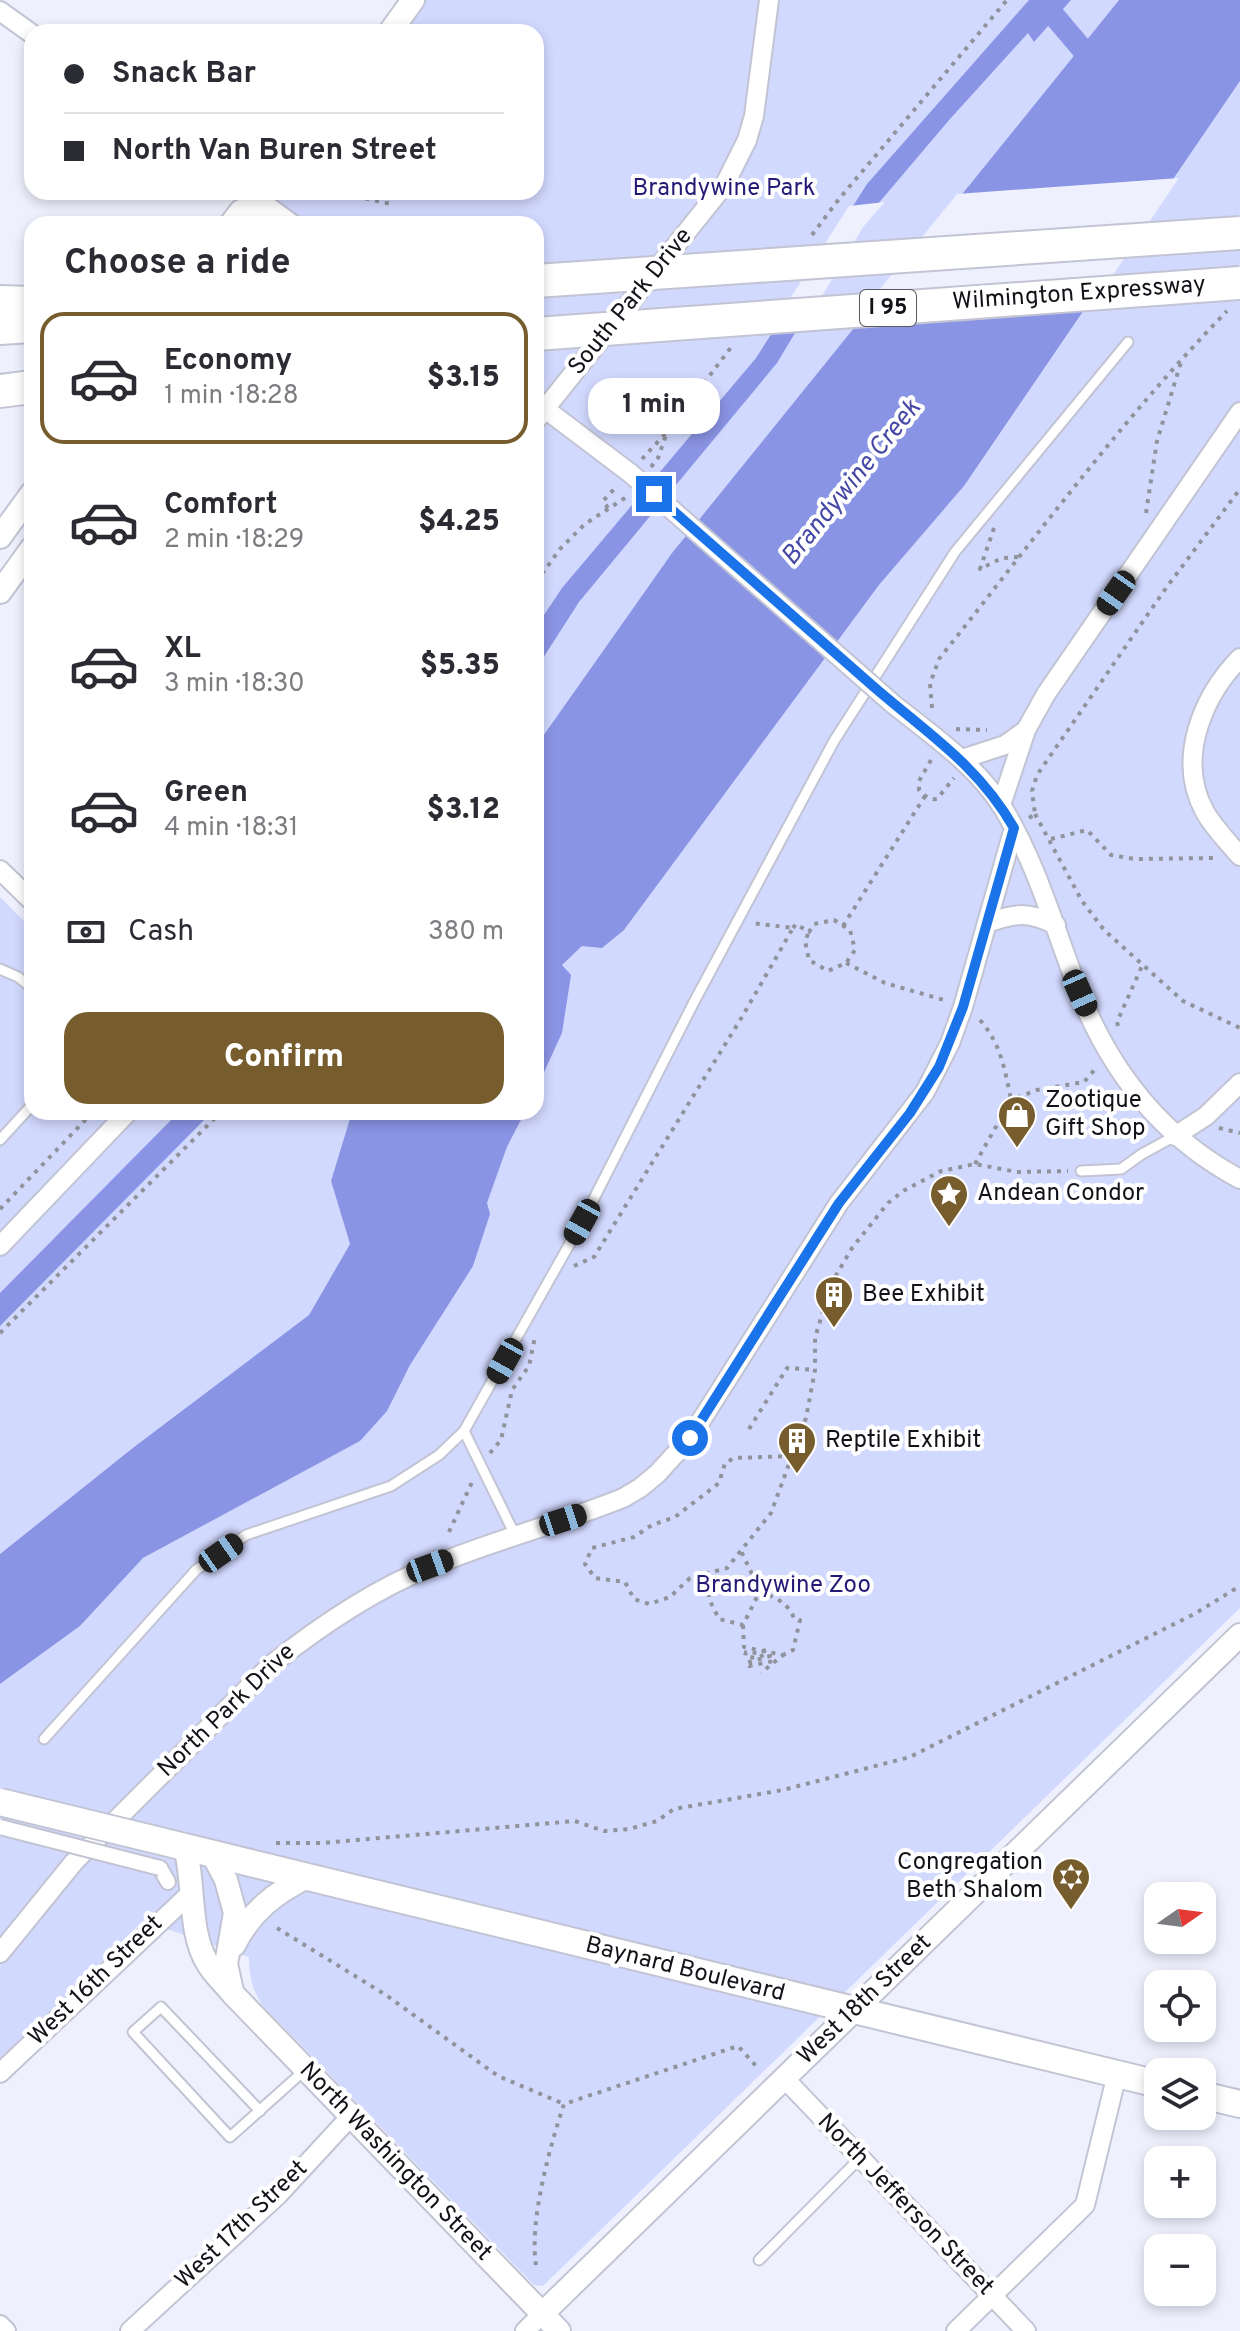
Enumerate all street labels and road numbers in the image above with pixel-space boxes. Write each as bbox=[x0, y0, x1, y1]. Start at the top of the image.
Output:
street label: South Park Drive bbox=[563, 222, 699, 382]
street label: Wilmington Expressway bbox=[951, 270, 1207, 318]
road number: I 95 bbox=[860, 290, 916, 326]
street label: North Park Drive bbox=[152, 1638, 302, 1784]
street label: West 16th Street bbox=[23, 1909, 169, 2053]
street label: West 18th Street bbox=[792, 1928, 938, 2072]
street label: Baynard Boulevard bbox=[582, 1931, 788, 2009]
street label: North Washington Street bbox=[292, 2056, 498, 2268]
street label: North Jefferson Street bbox=[810, 2108, 1000, 2302]
street label: West 17th Street bbox=[170, 2154, 314, 2296]

